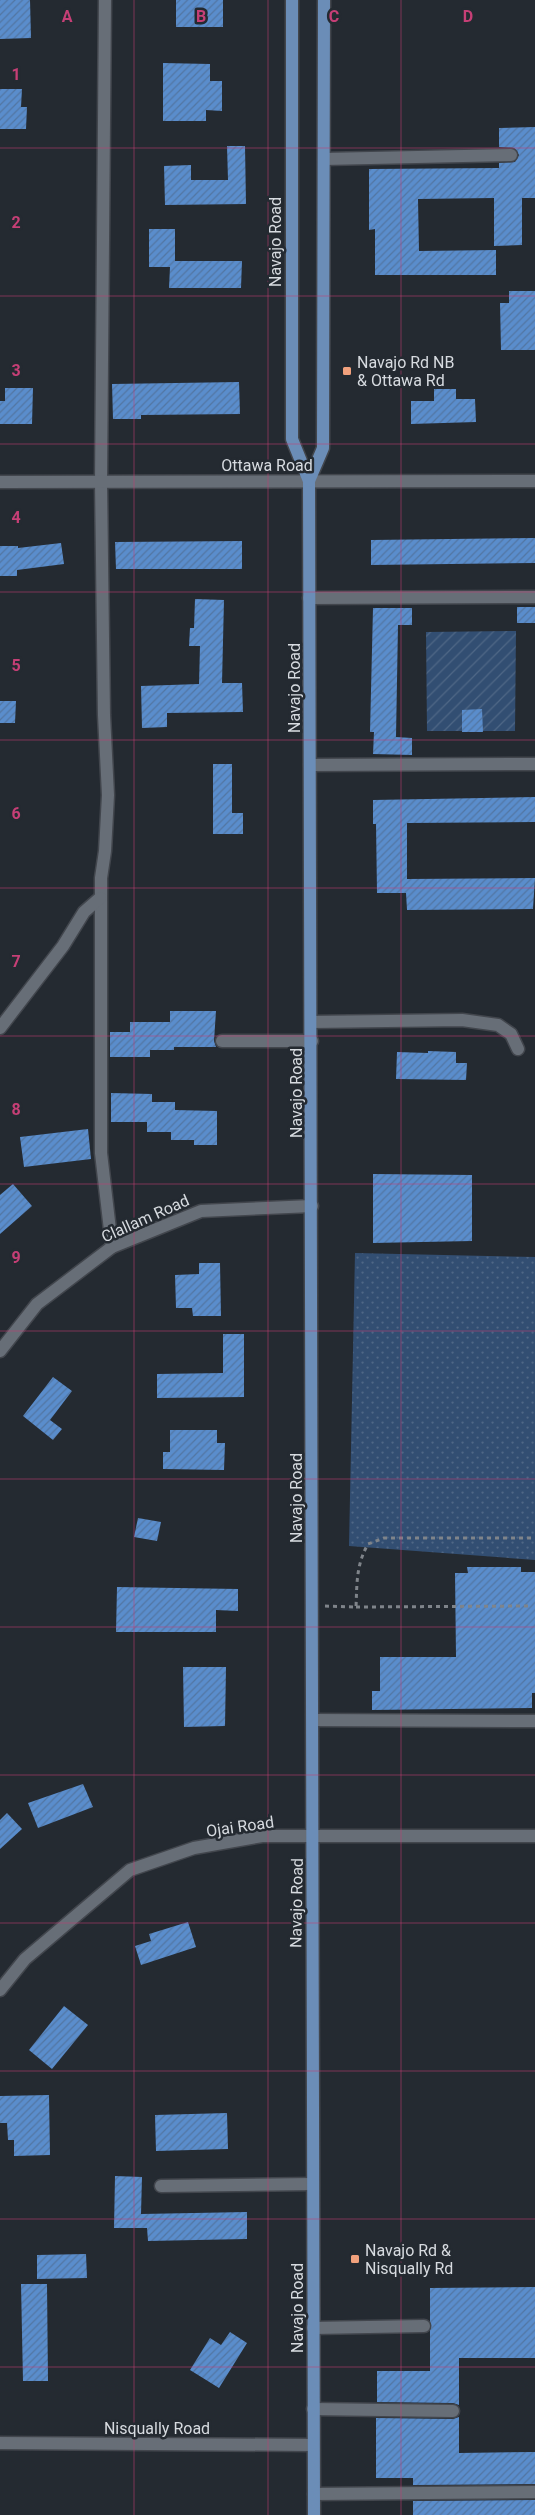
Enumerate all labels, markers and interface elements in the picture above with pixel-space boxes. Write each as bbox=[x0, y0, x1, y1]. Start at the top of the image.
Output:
text: A bbox=[62, 7, 73, 26]
text: B bbox=[196, 7, 206, 26]
text: C bbox=[329, 7, 339, 26]
text: D bbox=[463, 7, 473, 26]
text: 1 bbox=[11, 65, 21, 84]
street label: Navajo Road bbox=[266, 197, 285, 287]
text: 2 bbox=[11, 213, 21, 232]
place label: Navajo Rd NB & Ottawa Rd bbox=[357, 353, 455, 390]
text: 3 bbox=[11, 361, 21, 380]
marker: Navajo Rd NB & Ottawa Rd bbox=[341, 365, 353, 377]
street label: Ottawa Road bbox=[221, 456, 313, 475]
text: 4 bbox=[11, 508, 21, 527]
street label: Navajo Road bbox=[285, 643, 304, 733]
text: 5 bbox=[11, 656, 21, 675]
text: 6 bbox=[11, 804, 21, 823]
text: 7 bbox=[11, 952, 21, 971]
street label: Navajo Road bbox=[287, 1048, 306, 1138]
text: 8 bbox=[11, 1100, 21, 1119]
street label: Clallam Road bbox=[98, 1191, 192, 1246]
text: 9 bbox=[11, 1248, 21, 1267]
street label: Navajo Road bbox=[287, 1453, 306, 1543]
street label: Ojai Road bbox=[205, 1812, 275, 1841]
street label: Navajo Road bbox=[286, 1858, 307, 1948]
place label: Navajo Rd & Nisqually Rd bbox=[365, 2241, 453, 2278]
marker: Navajo Rd & Nisqually Rd bbox=[349, 2253, 361, 2265]
street label: Navajo Road bbox=[288, 2263, 307, 2353]
street label: Nisqually Road bbox=[104, 2419, 210, 2438]

